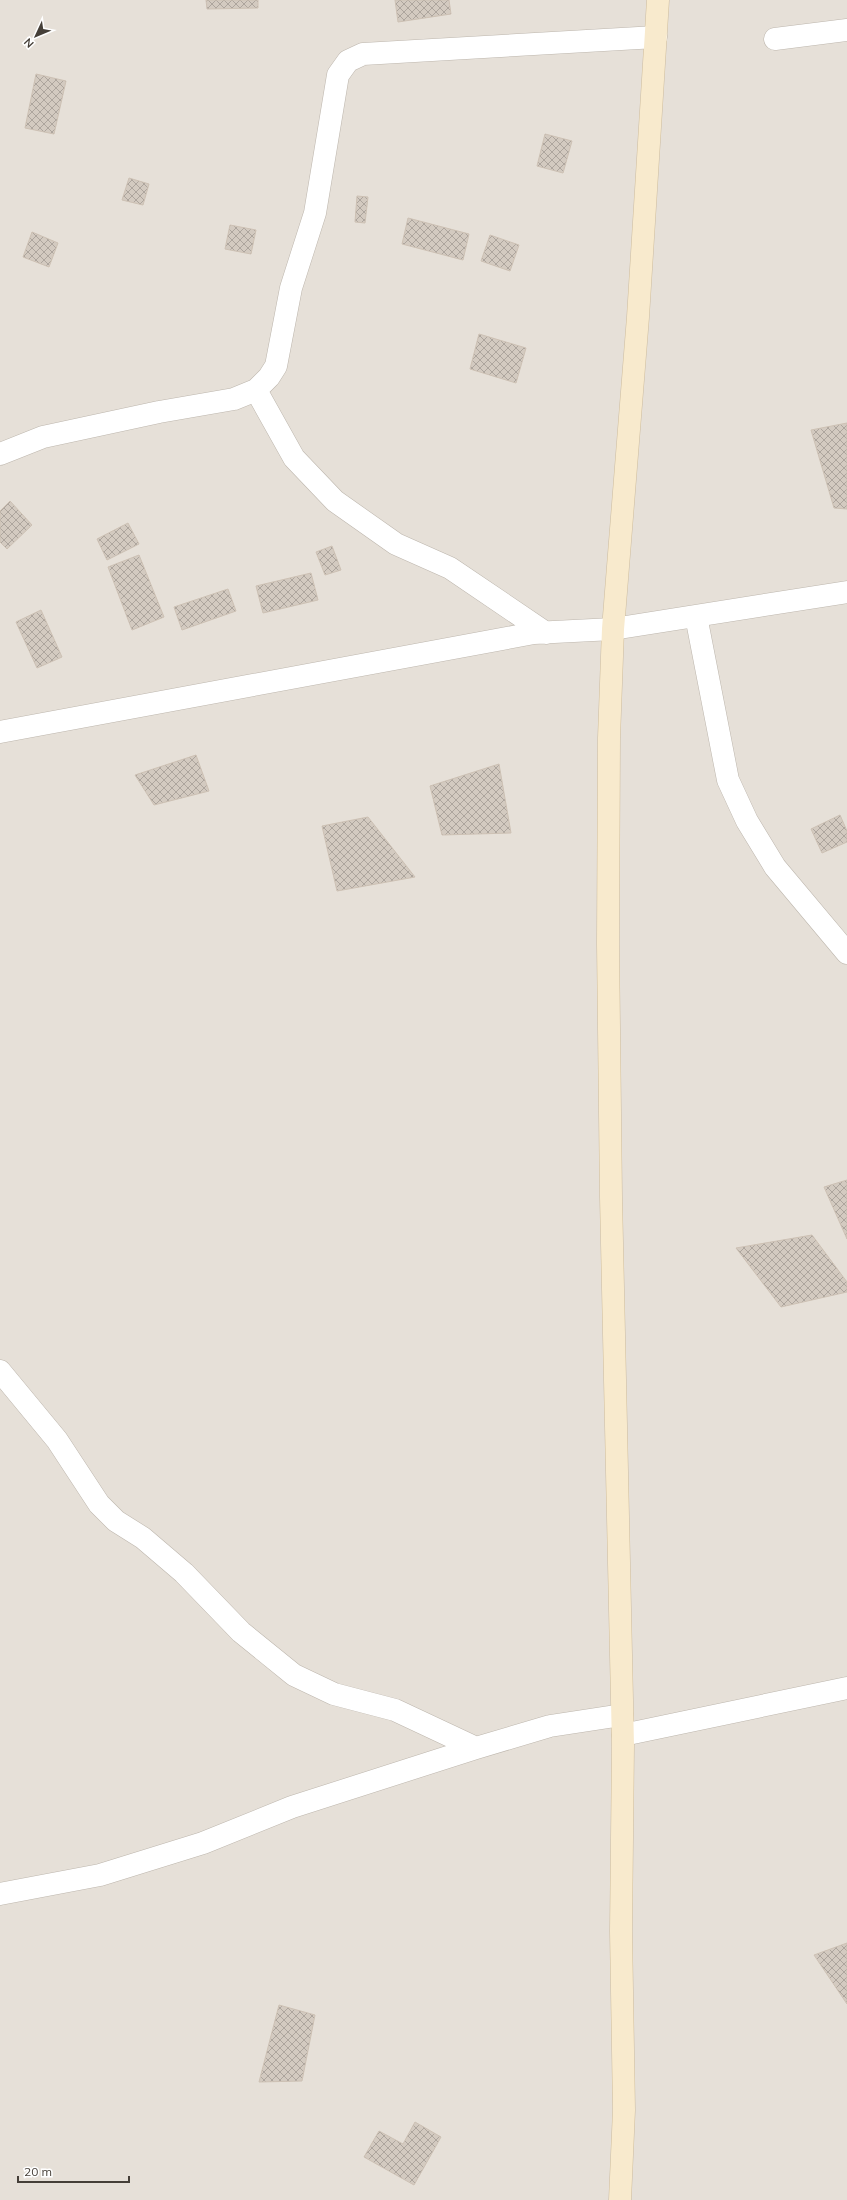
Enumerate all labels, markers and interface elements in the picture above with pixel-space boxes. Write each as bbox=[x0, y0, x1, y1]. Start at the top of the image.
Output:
north arrow bbox=[16, 16, 56, 56]
text: N bbox=[21, 35, 37, 51]
scale bar bbox=[18, 2158, 129, 2184]
text: 20 m bbox=[24, 2164, 52, 2179]

